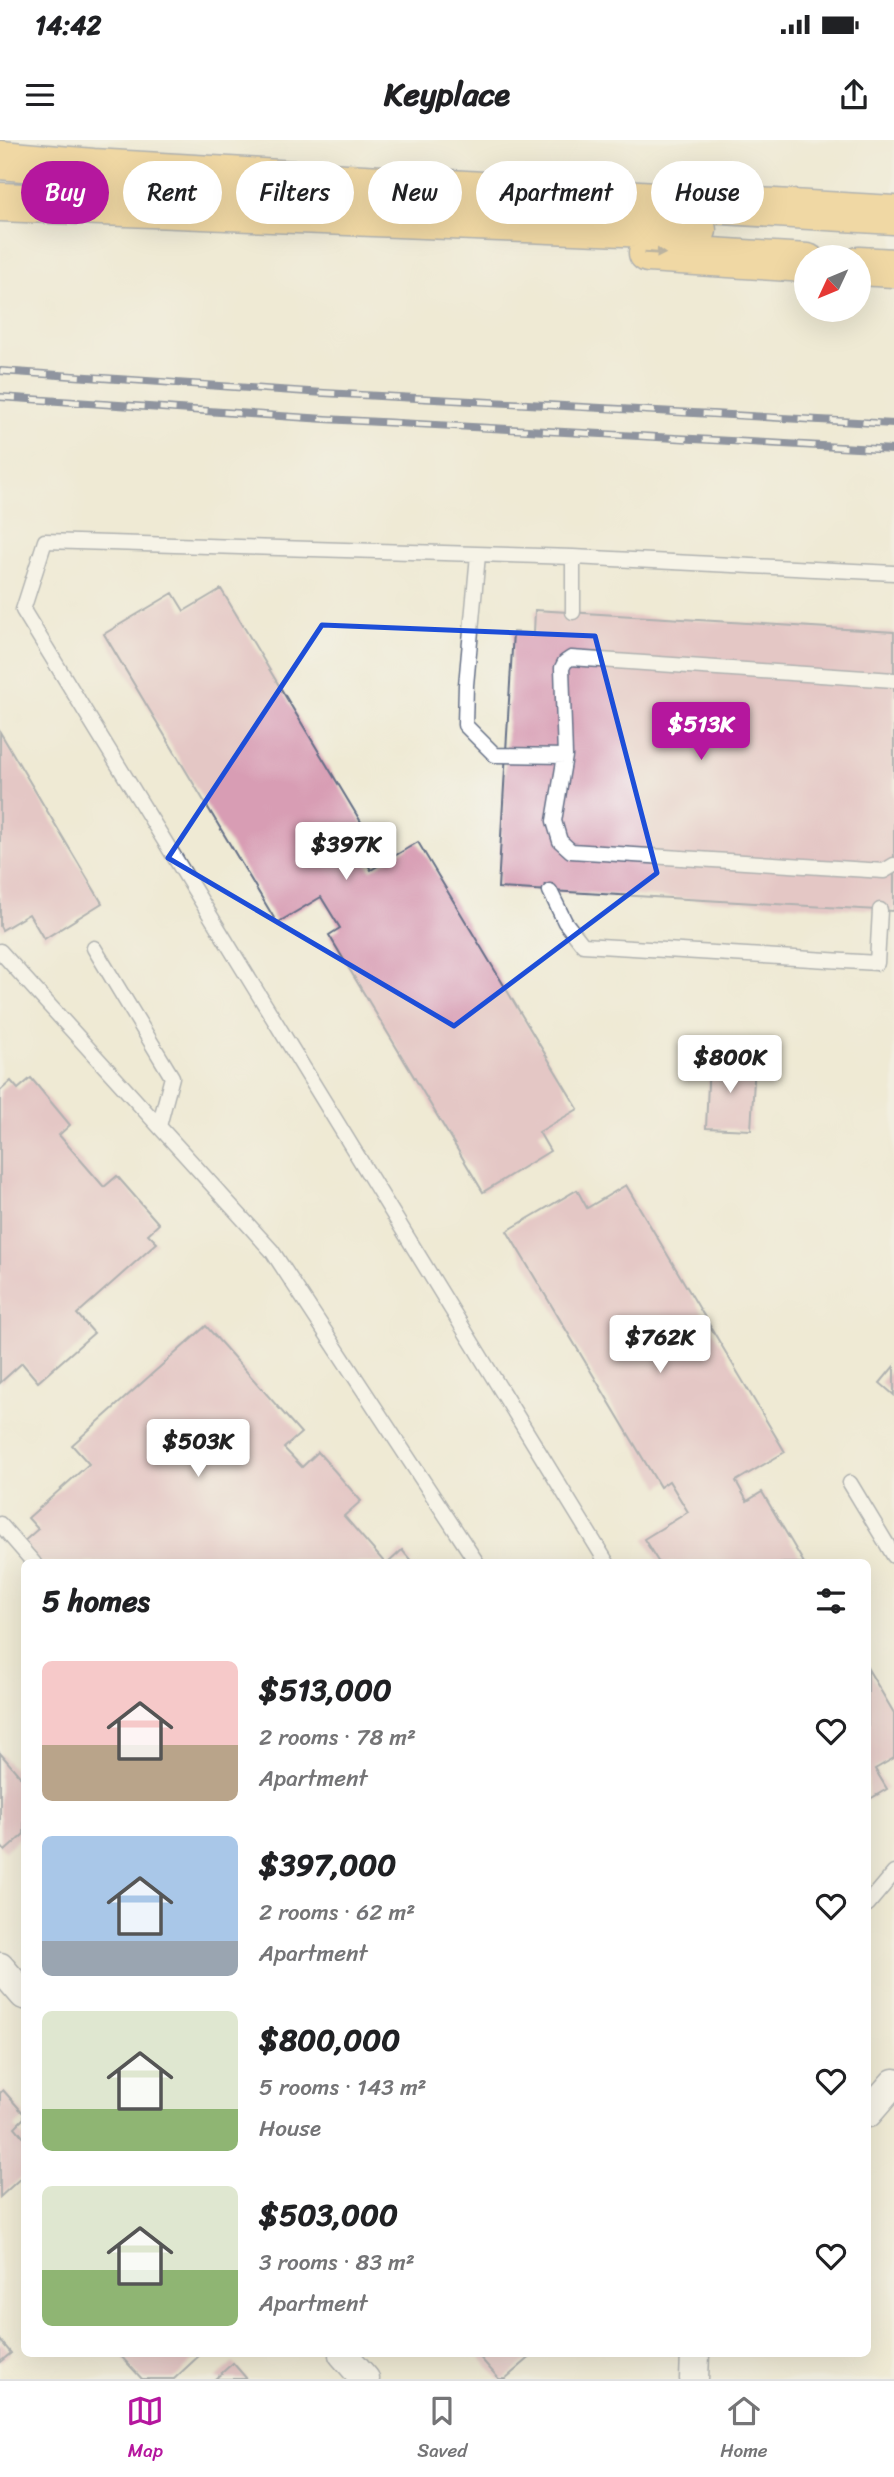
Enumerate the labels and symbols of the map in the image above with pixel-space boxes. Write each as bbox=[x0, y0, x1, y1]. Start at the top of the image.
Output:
north arrow bbox=[794, 245, 872, 322]
one-way arrow bbox=[644, 248, 666, 259]
pin: $513K bbox=[652, 702, 750, 762]
pin: $397K bbox=[297, 822, 395, 882]
pin: $800K bbox=[681, 1035, 779, 1095]
pin: $762K bbox=[611, 1316, 709, 1375]
pin: $503K bbox=[149, 1420, 247, 1479]

